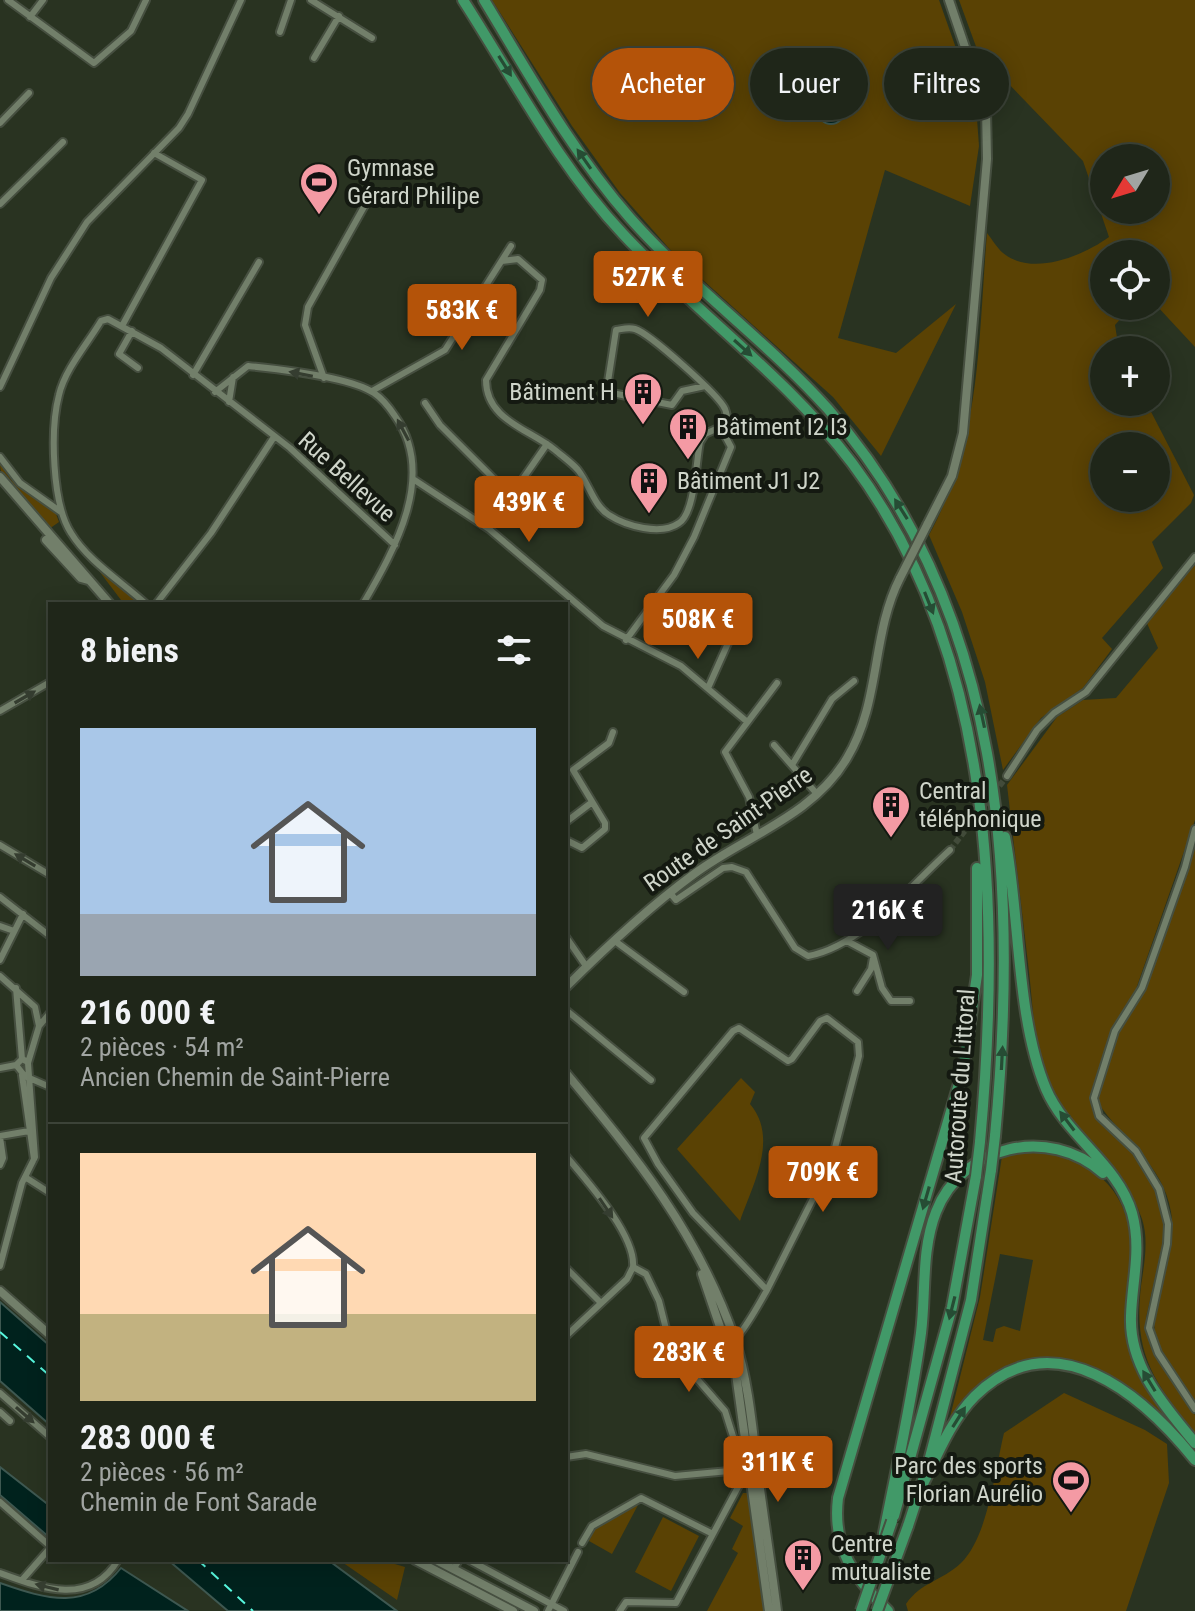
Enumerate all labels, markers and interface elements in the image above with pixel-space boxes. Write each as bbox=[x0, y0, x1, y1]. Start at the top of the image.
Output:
chip: Acheter bbox=[592, 48, 734, 120]
chip: Louer bbox=[750, 48, 868, 120]
chip: Filtres bbox=[884, 48, 1009, 120]
one-way arrow bbox=[498, 55, 512, 77]
north arrow bbox=[1090, 144, 1170, 224]
map controls bbox=[1090, 144, 1170, 512]
one-way arrow bbox=[577, 148, 592, 169]
place label: Gymnase Gérard Philipe bbox=[347, 154, 480, 210]
sports icon: Gymnase Gérard Philipe bbox=[298, 161, 340, 216]
button: locate bbox=[1090, 240, 1170, 320]
pin: 527K € bbox=[583, 251, 713, 319]
text: 527K € bbox=[612, 262, 684, 292]
pin: 583K € bbox=[397, 284, 527, 352]
text: 583K € bbox=[426, 295, 498, 325]
button: + bbox=[1090, 336, 1170, 416]
one-way arrow bbox=[734, 339, 753, 357]
one-way arrow bbox=[289, 367, 314, 380]
building icon: Bâtiment H bbox=[622, 371, 664, 426]
place label: Bâtiment H bbox=[509, 378, 615, 406]
building icon: Bâtiment I2 I3 bbox=[667, 406, 709, 461]
place label: Bâtiment I2 I3 bbox=[716, 413, 848, 441]
one-way arrow bbox=[396, 419, 410, 441]
street label: Rue Bellevue bbox=[293, 426, 401, 528]
button: − bbox=[1090, 432, 1170, 512]
building icon: Bâtiment J1 J2 bbox=[628, 460, 670, 515]
place label: Bâtiment J1 J2 bbox=[677, 467, 820, 495]
pin: 439K € bbox=[464, 476, 594, 544]
text: 439K € bbox=[493, 487, 565, 517]
one-way arrow bbox=[894, 498, 908, 520]
one-way arrow bbox=[923, 591, 936, 615]
pin: 508K € bbox=[633, 593, 763, 661]
text: 508K € bbox=[662, 604, 734, 634]
icon: filters bbox=[492, 628, 536, 672]
text: 8 biens bbox=[80, 630, 179, 670]
one-way arrow bbox=[14, 690, 36, 704]
one-way arrow bbox=[975, 703, 988, 728]
street label: Route de Saint-Pierre bbox=[639, 761, 817, 897]
place label: Central téléphonique bbox=[919, 777, 1042, 833]
icon: home bbox=[236, 780, 380, 924]
building icon: Central téléphonique bbox=[870, 784, 912, 839]
one-way arrow bbox=[14, 853, 36, 867]
pin: 216K € bbox=[823, 884, 953, 952]
text: 216K € bbox=[852, 895, 924, 925]
street label: Autoroute du Littoral bbox=[939, 988, 981, 1184]
text: 216 000 € bbox=[80, 992, 216, 1032]
text: 2 pièces · 54 m² bbox=[80, 1032, 244, 1062]
one-way arrow bbox=[996, 1046, 1009, 1071]
text: Ancien Chemin de Saint-Pierre bbox=[80, 1062, 390, 1092]
one-way arrow bbox=[1059, 1111, 1075, 1132]
pin: 709K € bbox=[758, 1146, 888, 1214]
text: 709K € bbox=[787, 1157, 859, 1187]
one-way arrow bbox=[919, 1186, 932, 1210]
one-way arrow bbox=[598, 1198, 613, 1219]
icon: home bbox=[236, 1205, 380, 1349]
one-way arrow bbox=[945, 1296, 957, 1321]
pin: 283K € bbox=[624, 1326, 754, 1394]
text: 283K € bbox=[653, 1337, 725, 1367]
one-way arrow bbox=[1142, 1370, 1156, 1392]
one-way arrow bbox=[15, 1406, 35, 1423]
one-way arrow bbox=[952, 1407, 967, 1428]
text: 283 000 € bbox=[80, 1417, 216, 1457]
pin: 311K € bbox=[713, 1436, 843, 1504]
text: 311K € bbox=[742, 1447, 814, 1477]
place label: Parc des sports Florian Aurélio bbox=[894, 1452, 1043, 1508]
text: 2 pièces · 56 m² bbox=[80, 1457, 244, 1487]
sports icon: Parc des sports Florian Aurélio bbox=[1050, 1459, 1092, 1514]
text: Chemin de Font Sarade bbox=[80, 1487, 317, 1517]
place label: Centre mutualiste bbox=[831, 1530, 931, 1586]
building icon: Centre mutualiste bbox=[782, 1537, 824, 1592]
one-way arrow bbox=[34, 1581, 59, 1593]

